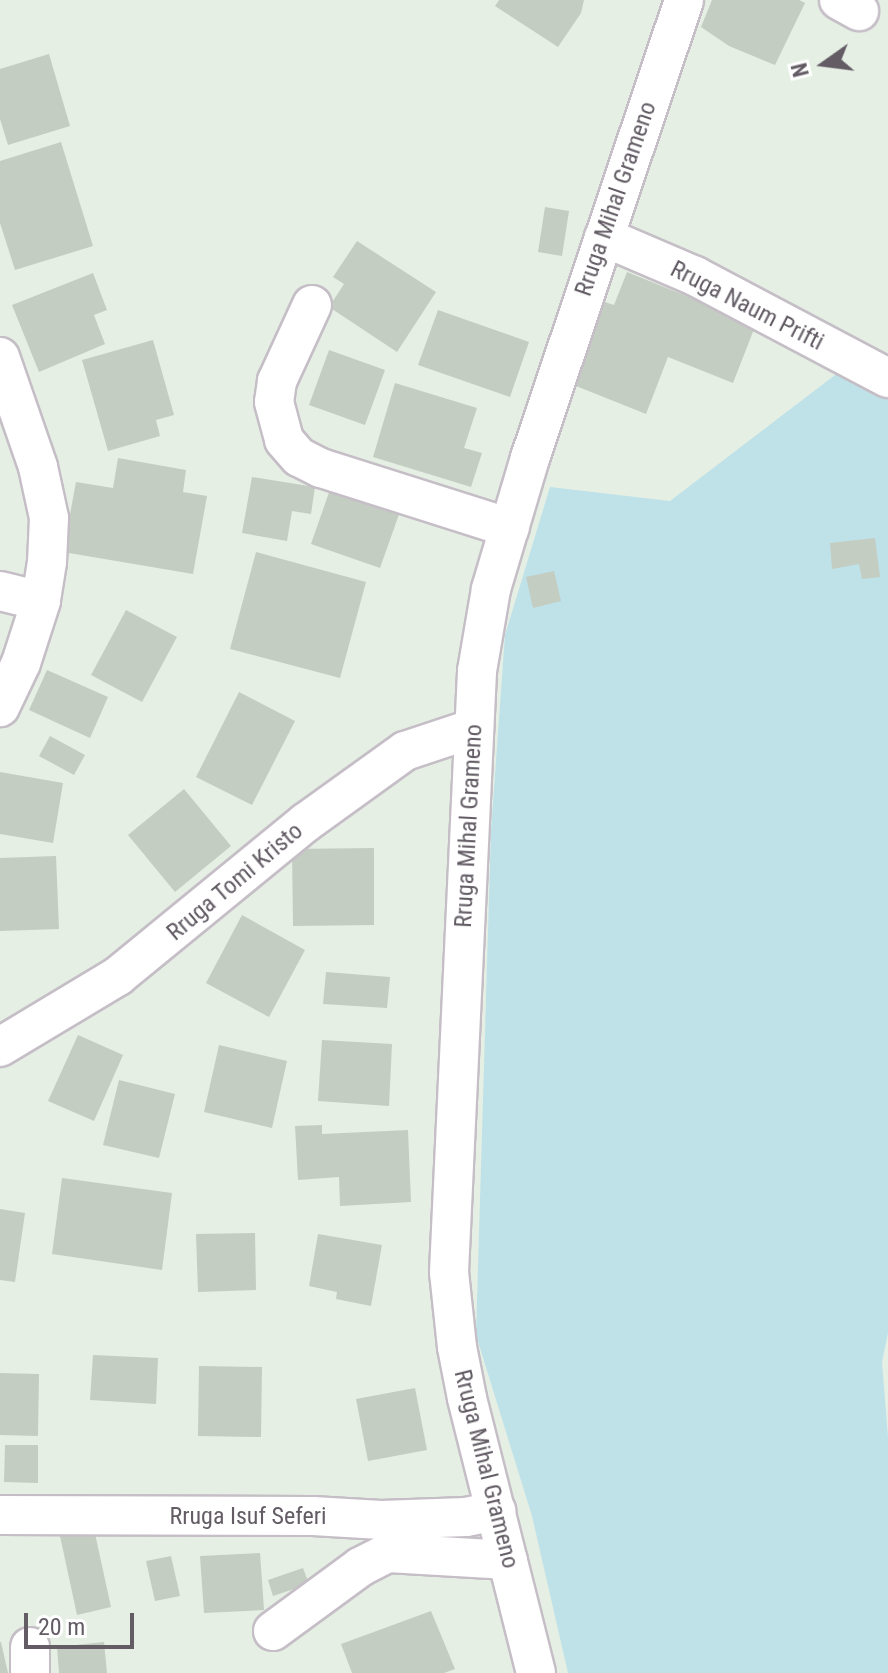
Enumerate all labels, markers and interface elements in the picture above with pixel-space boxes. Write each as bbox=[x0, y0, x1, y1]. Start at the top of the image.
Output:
north arrow bbox=[784, 24, 864, 104]
text: N bbox=[786, 60, 814, 80]
street label: Rruga Mihal Grameno bbox=[569, 98, 663, 300]
street label: Rruga Naum Prifti bbox=[665, 255, 829, 357]
street label: Rruga Mihal Grameno bbox=[449, 724, 489, 928]
street label: Rruga Tomi Kristo bbox=[161, 817, 309, 947]
street label: Rruga Mihal Grameno bbox=[447, 1367, 525, 1571]
street label: Rruga Isuf Seferi bbox=[169, 1503, 327, 1531]
scale bar bbox=[28, 1597, 138, 1647]
text: 20 m bbox=[38, 1613, 85, 1641]

